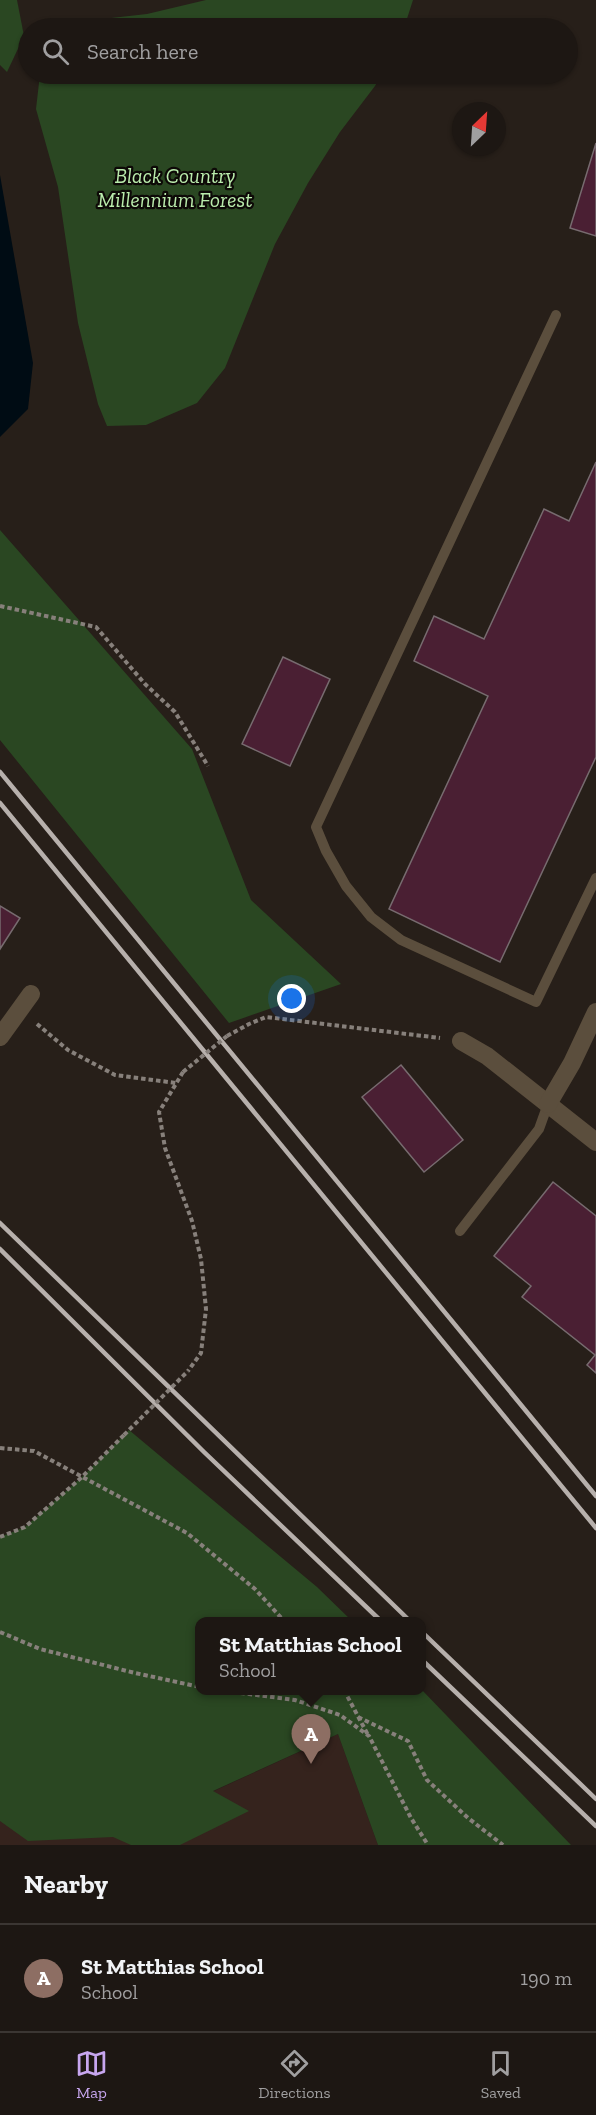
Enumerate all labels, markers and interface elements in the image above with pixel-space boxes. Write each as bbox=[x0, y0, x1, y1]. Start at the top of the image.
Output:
search box bbox=[18, 18, 578, 84]
icon: search bbox=[39, 35, 72, 68]
text: Search here bbox=[87, 38, 198, 65]
north arrow bbox=[452, 102, 506, 156]
park label: Black Country Millennium Forest bbox=[98, 163, 252, 212]
your location bbox=[277, 984, 306, 1013]
popup bbox=[195, 1617, 426, 1695]
text: St Matthias School bbox=[219, 1631, 402, 1658]
text: School bbox=[219, 1658, 276, 1682]
pin: A bbox=[292, 1714, 330, 1764]
text: Nearby bbox=[24, 1868, 108, 1900]
text: St Matthias School bbox=[81, 1953, 264, 1980]
text: A bbox=[37, 1966, 50, 1990]
text: 190 m bbox=[520, 1966, 572, 1990]
text: School bbox=[81, 1980, 138, 2004]
tab: Map bbox=[75, 2047, 108, 2102]
tab: Directions bbox=[258, 2047, 331, 2102]
tab: Saved bbox=[481, 2047, 521, 2102]

